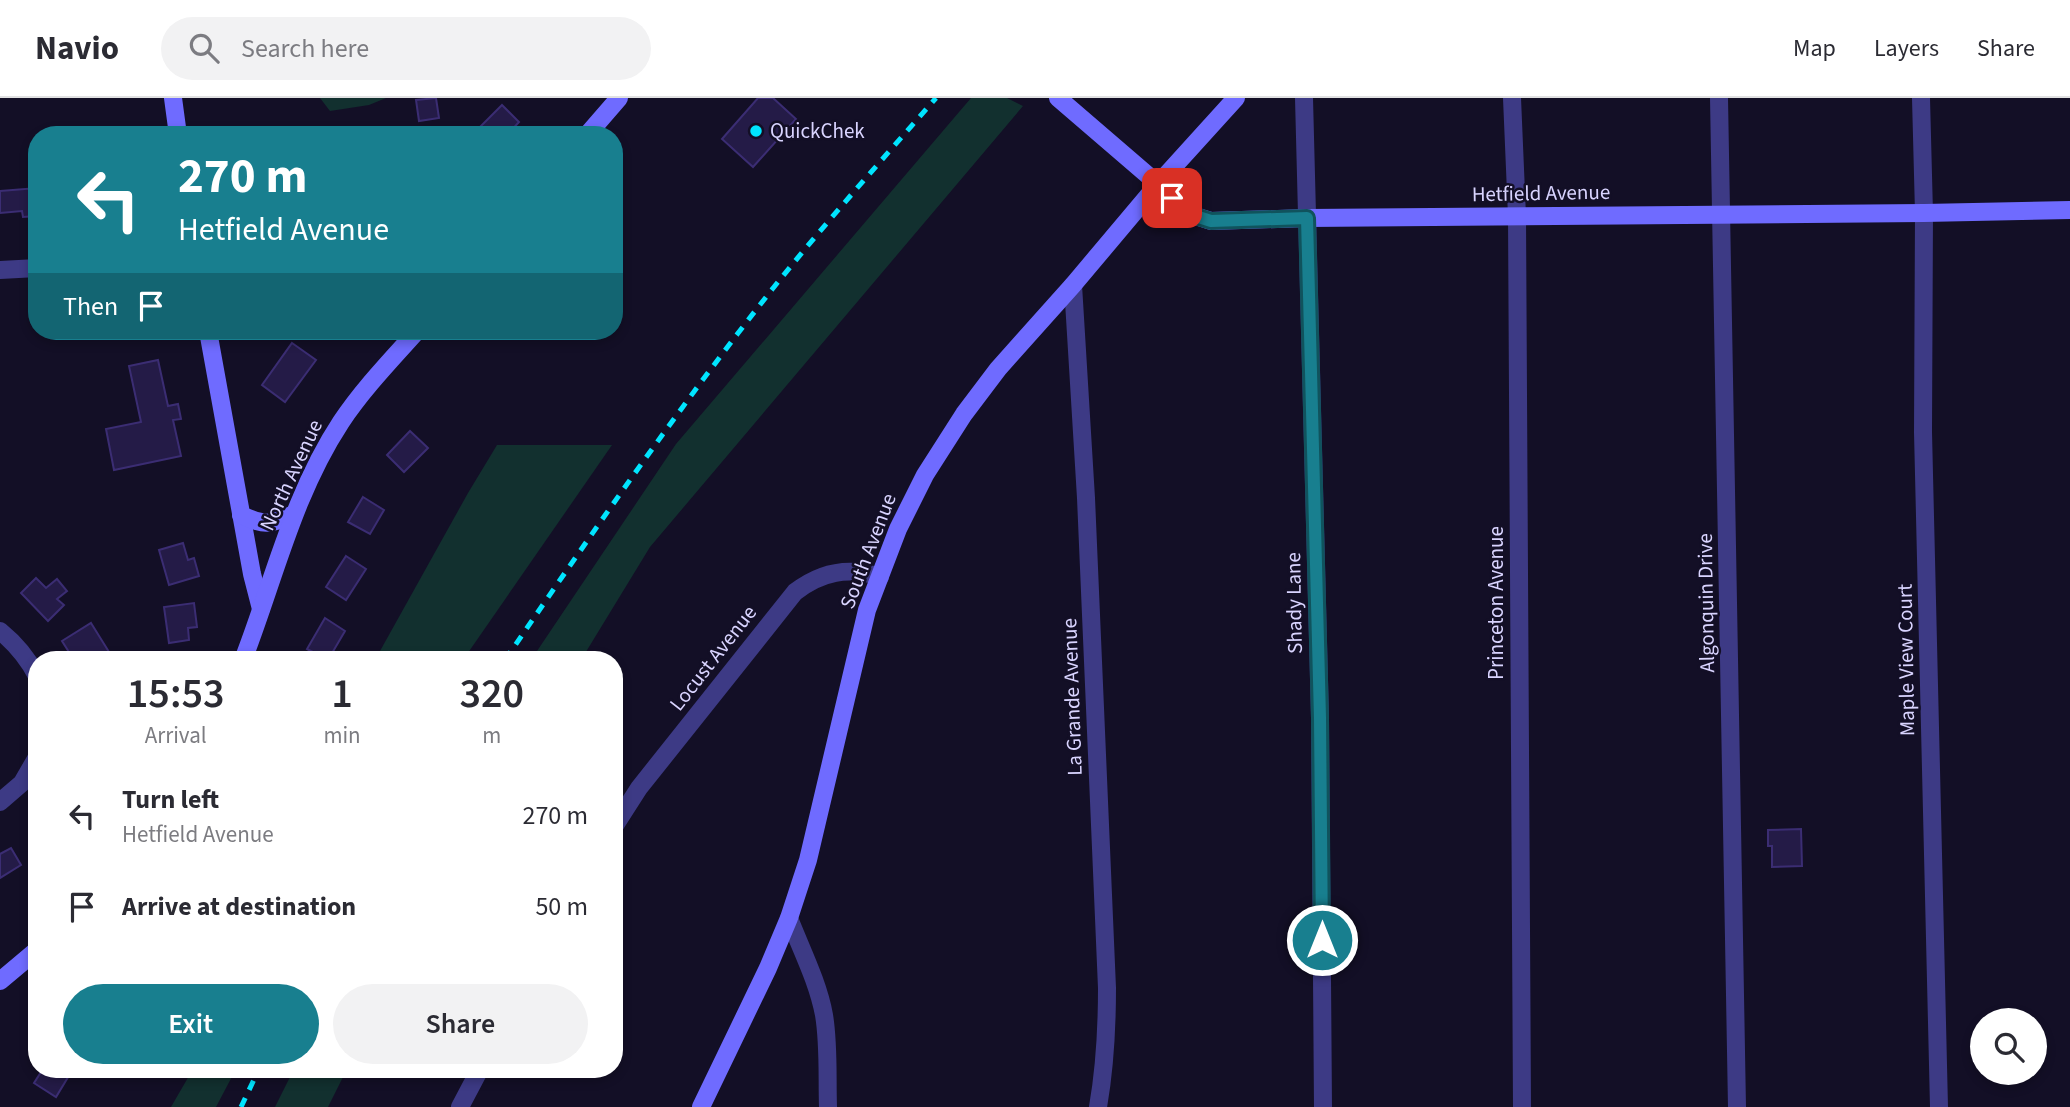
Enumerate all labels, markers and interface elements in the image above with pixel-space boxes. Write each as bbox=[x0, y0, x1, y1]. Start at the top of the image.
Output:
search box bbox=[161, 17, 651, 80]
text: Navio bbox=[35, 25, 119, 72]
icon: search bbox=[185, 29, 223, 67]
text: Search here bbox=[241, 30, 369, 67]
text: Map bbox=[1793, 31, 1836, 66]
text: Layers bbox=[1874, 31, 1939, 66]
text: Share bbox=[1977, 31, 2035, 66]
place label: QuickChek bbox=[770, 116, 865, 146]
marker: QuickChek bbox=[748, 123, 764, 139]
text: 270 m bbox=[178, 142, 307, 212]
icon: left bbox=[63, 154, 154, 245]
pin bbox=[1142, 168, 1202, 228]
street label: Hetfield Avenue bbox=[1471, 177, 1611, 209]
icon: arrive bbox=[1153, 179, 1191, 217]
text: Hetfield Avenue bbox=[178, 207, 389, 253]
icon: arrive bbox=[132, 287, 170, 325]
text: Then bbox=[63, 288, 118, 325]
street label: North Avenue bbox=[252, 414, 330, 536]
street label: South Avenue bbox=[832, 489, 904, 613]
street label: Princeton Avenue bbox=[1481, 526, 1511, 680]
street label: Algonquin Drive bbox=[1690, 533, 1722, 673]
street label: Shady Lane bbox=[1278, 552, 1310, 654]
street label: Maple View Court bbox=[1890, 584, 1922, 736]
street label: Locust Avenue bbox=[662, 599, 764, 717]
street label: La Grande Avenue bbox=[1054, 618, 1090, 776]
text: 15:53 bbox=[127, 664, 225, 724]
text: 1 bbox=[331, 664, 353, 724]
text: 320 bbox=[460, 664, 524, 724]
text: Arrival bbox=[145, 719, 207, 752]
text: min bbox=[323, 719, 361, 752]
text: m bbox=[482, 719, 501, 752]
text: Turn left bbox=[122, 781, 219, 818]
icon: left bbox=[63, 797, 101, 835]
text: 270 m bbox=[522, 797, 588, 834]
text: Hetfield Avenue bbox=[122, 818, 274, 851]
icon: arrive bbox=[63, 888, 101, 926]
text: Arrive at destination bbox=[122, 888, 356, 925]
text: 50 m bbox=[535, 888, 588, 925]
position arrow bbox=[1285, 903, 1359, 977]
button: Exit bbox=[63, 984, 319, 1064]
button: Share bbox=[333, 984, 588, 1064]
map controls bbox=[1970, 1008, 2047, 1085]
button: search bbox=[1970, 1008, 2047, 1085]

